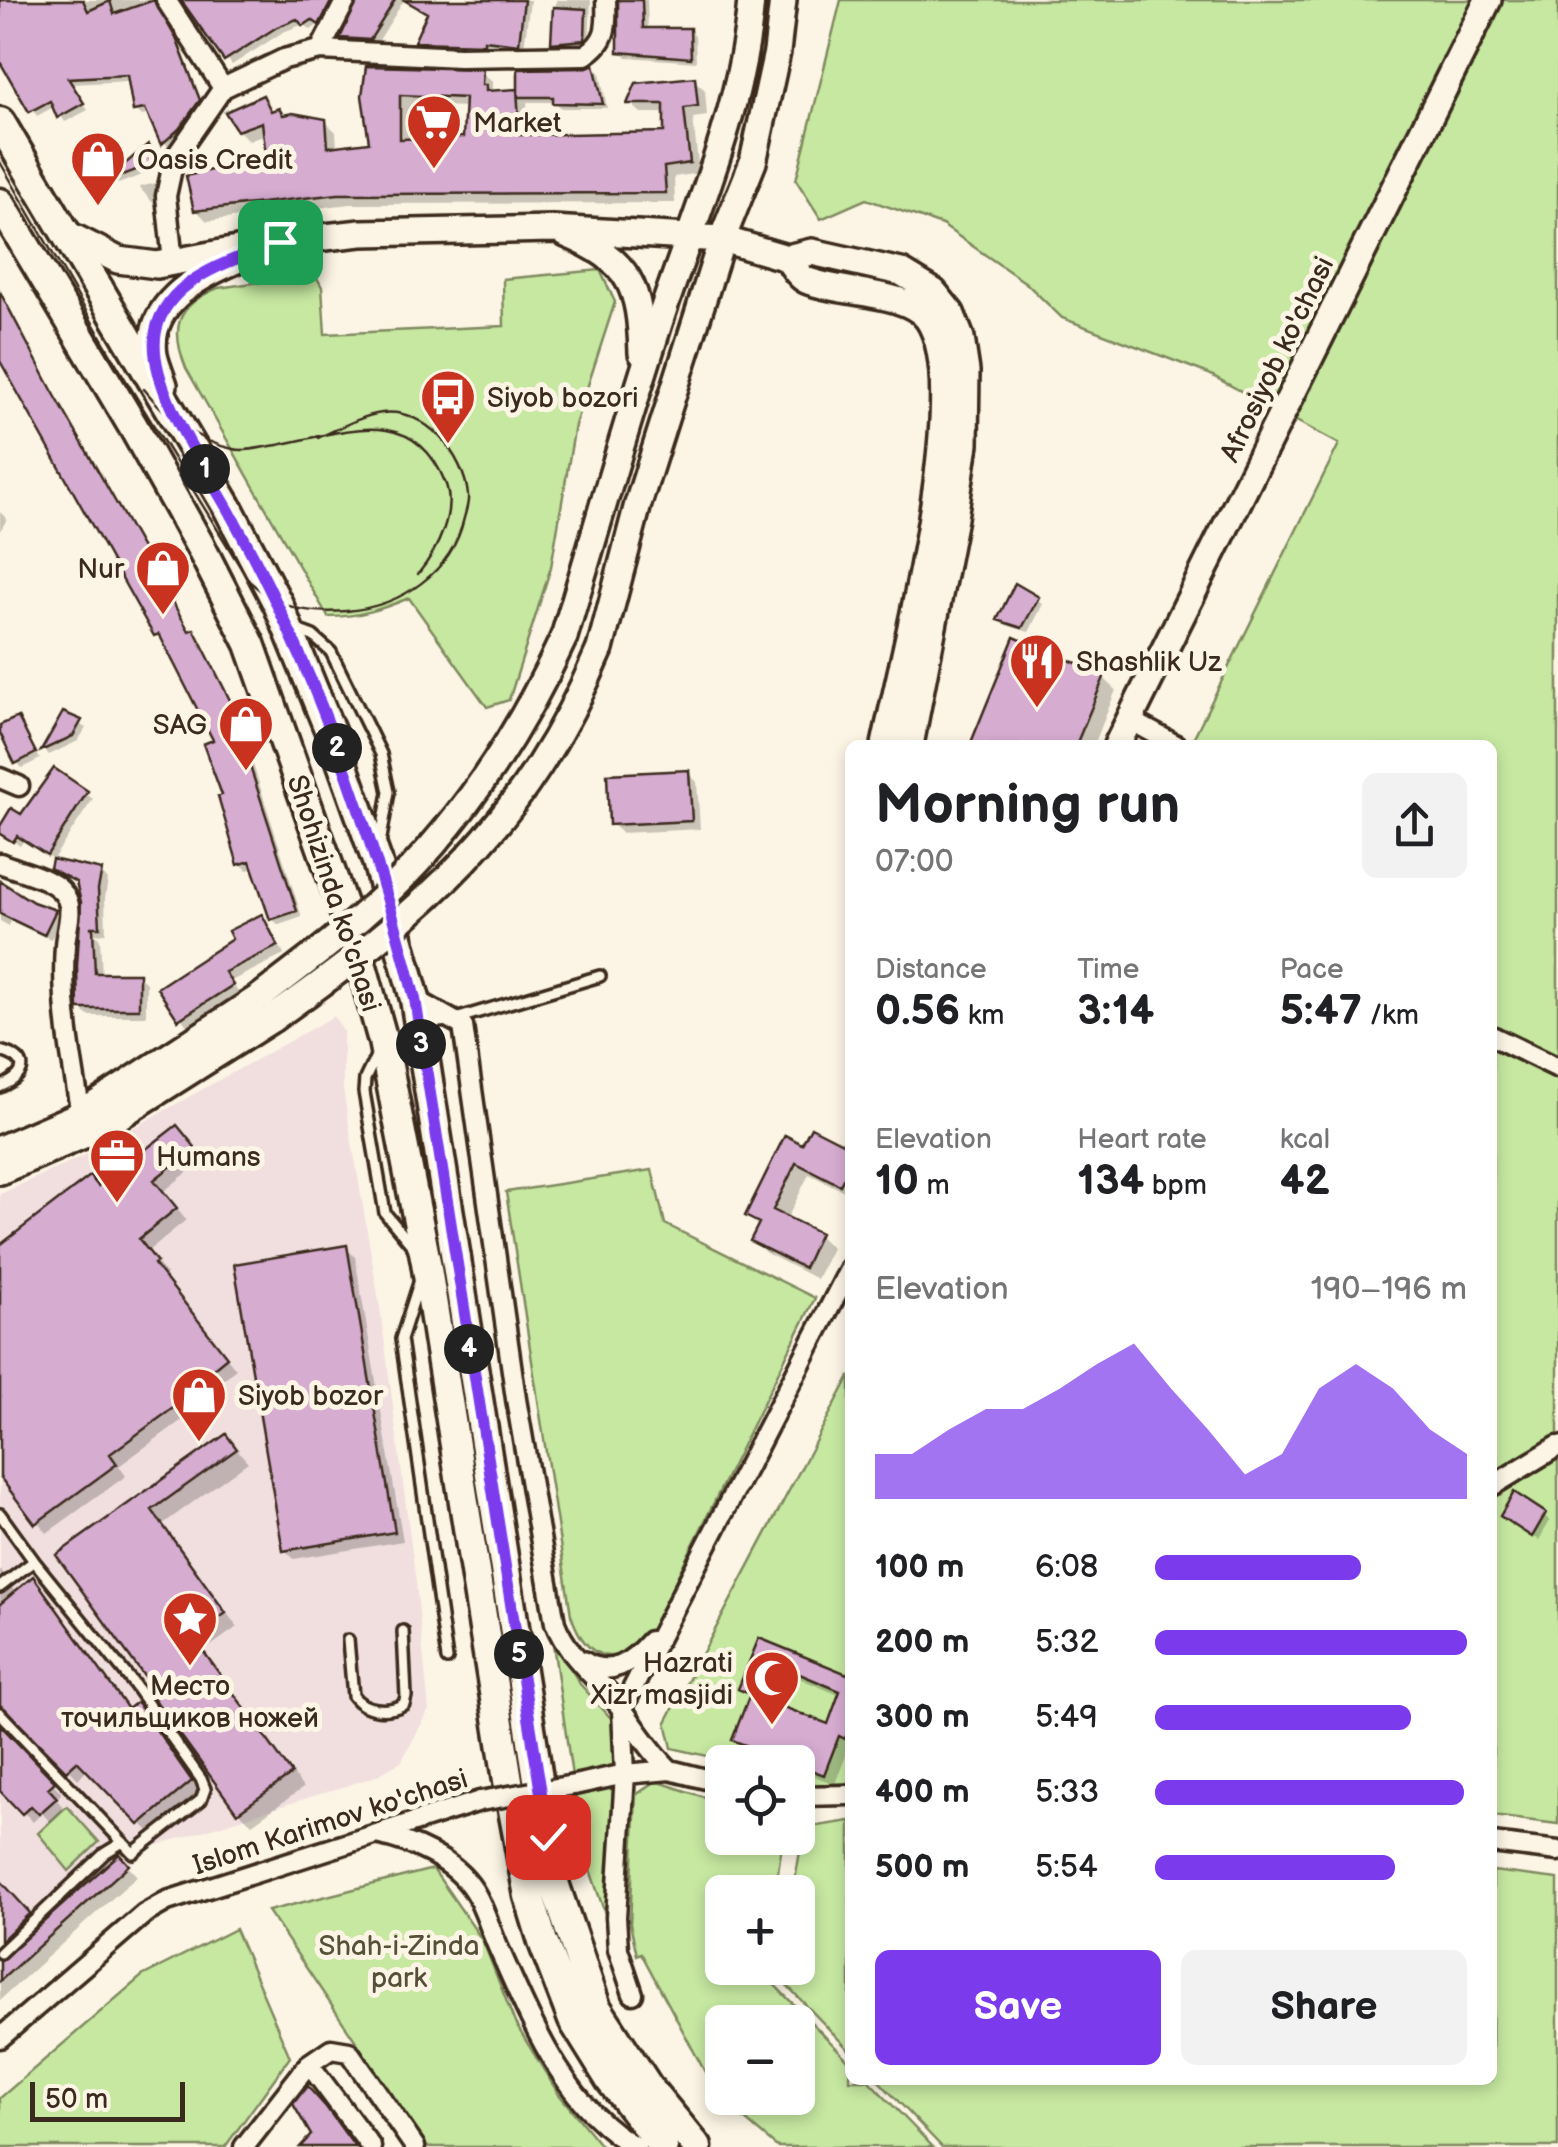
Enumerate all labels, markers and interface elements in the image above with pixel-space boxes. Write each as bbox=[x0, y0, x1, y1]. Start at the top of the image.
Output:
supermarket icon: Market bbox=[404, 92, 464, 171]
place label: Market bbox=[473, 107, 562, 140]
shop icon: Oasis Credit bbox=[68, 129, 128, 208]
place label: Oasis Credit bbox=[137, 144, 293, 177]
pin bbox=[238, 200, 323, 285]
icon: arrive bbox=[253, 215, 308, 270]
street label: Afrosiyob ko'chasi bbox=[1213, 252, 1341, 468]
bus stop icon: Siyob bozori bbox=[418, 367, 478, 446]
place label: Siyob bozori bbox=[487, 382, 639, 415]
pin: 1 bbox=[180, 444, 230, 494]
text: 1 bbox=[199, 452, 211, 485]
shop icon: Nur bbox=[133, 538, 193, 617]
place label: Nur bbox=[77, 553, 125, 586]
restaurant icon: Shashlik Uz bbox=[1007, 631, 1067, 710]
place label: Shashlik Uz bbox=[1076, 646, 1222, 679]
shop icon: SAG bbox=[216, 694, 276, 773]
place label: SAG bbox=[153, 709, 207, 742]
pin: 2 bbox=[312, 723, 362, 773]
text: 2 bbox=[329, 731, 345, 764]
street label: Shohizinda ko'chasi bbox=[280, 771, 387, 1016]
text: Morning run bbox=[875, 772, 1180, 839]
button: share bbox=[1362, 773, 1467, 878]
text: 07:00 bbox=[875, 843, 954, 882]
text: Distance bbox=[875, 953, 987, 986]
text: Time bbox=[1077, 953, 1139, 986]
text: Pace bbox=[1280, 953, 1344, 986]
text: 0.56 bbox=[875, 986, 960, 1037]
text: 3:14 bbox=[1077, 986, 1154, 1037]
text: 5:47 bbox=[1280, 986, 1362, 1037]
text: km bbox=[960, 999, 1005, 1032]
text: /km bbox=[1362, 999, 1419, 1032]
pin: 3 bbox=[396, 1019, 446, 1069]
text: 3 bbox=[413, 1027, 429, 1060]
text: Elevation bbox=[875, 1123, 992, 1156]
text: Heart rate bbox=[1077, 1123, 1207, 1156]
text: kcal bbox=[1280, 1123, 1330, 1156]
office icon: Humans bbox=[87, 1126, 147, 1205]
place label: Humans bbox=[156, 1141, 261, 1174]
text: 10 bbox=[875, 1156, 919, 1207]
text: 134 bbox=[1077, 1156, 1144, 1207]
text: 42 bbox=[1280, 1156, 1330, 1207]
text: m bbox=[919, 1169, 950, 1202]
text: bpm bbox=[1144, 1169, 1207, 1202]
text: Elevation bbox=[875, 1270, 1008, 1309]
text: 190–196 m bbox=[1311, 1270, 1467, 1309]
pin: 4 bbox=[444, 1324, 494, 1374]
text: 4 bbox=[461, 1332, 477, 1365]
shop icon: Siyob bozor bbox=[169, 1365, 229, 1444]
place label: Siyob bozor bbox=[238, 1380, 384, 1413]
text: 100 m bbox=[875, 1548, 964, 1587]
text: 6:08 bbox=[1035, 1548, 1099, 1587]
place icon: Место точильщиков ножей bbox=[160, 1589, 220, 1668]
text: 200 m bbox=[875, 1623, 969, 1662]
text: 5:32 bbox=[1035, 1623, 1098, 1662]
pin: 5 bbox=[494, 1629, 544, 1679]
text: 5 bbox=[511, 1637, 527, 1670]
place label: Hazrati Xizr masjidi bbox=[590, 1647, 733, 1712]
mosque icon: Hazrati Xizr masjidi bbox=[742, 1648, 802, 1727]
place label: Место точильщиков ножей bbox=[61, 1670, 319, 1735]
text: 300 m bbox=[875, 1698, 970, 1737]
text: 5:49 bbox=[1035, 1698, 1098, 1737]
map controls bbox=[705, 1745, 815, 2115]
button: locate bbox=[705, 1745, 815, 1855]
street label: Islom Karimov ko'chasi bbox=[189, 1762, 472, 1882]
text: 400 m bbox=[875, 1773, 970, 1812]
text: 5:33 bbox=[1035, 1773, 1099, 1812]
pin bbox=[506, 1795, 591, 1880]
icon: check bbox=[521, 1810, 576, 1865]
text: 500 m bbox=[875, 1848, 969, 1887]
text: 5:54 bbox=[1035, 1848, 1098, 1887]
button: + bbox=[705, 1875, 815, 1985]
park label: Shah-i-Zinda park bbox=[318, 1930, 480, 1995]
button: Save bbox=[875, 1950, 1161, 2065]
button: Share bbox=[1181, 1950, 1467, 2065]
button: − bbox=[705, 2005, 815, 2115]
scale bar bbox=[30, 2077, 185, 2122]
text: 50 m bbox=[45, 2083, 108, 2116]

